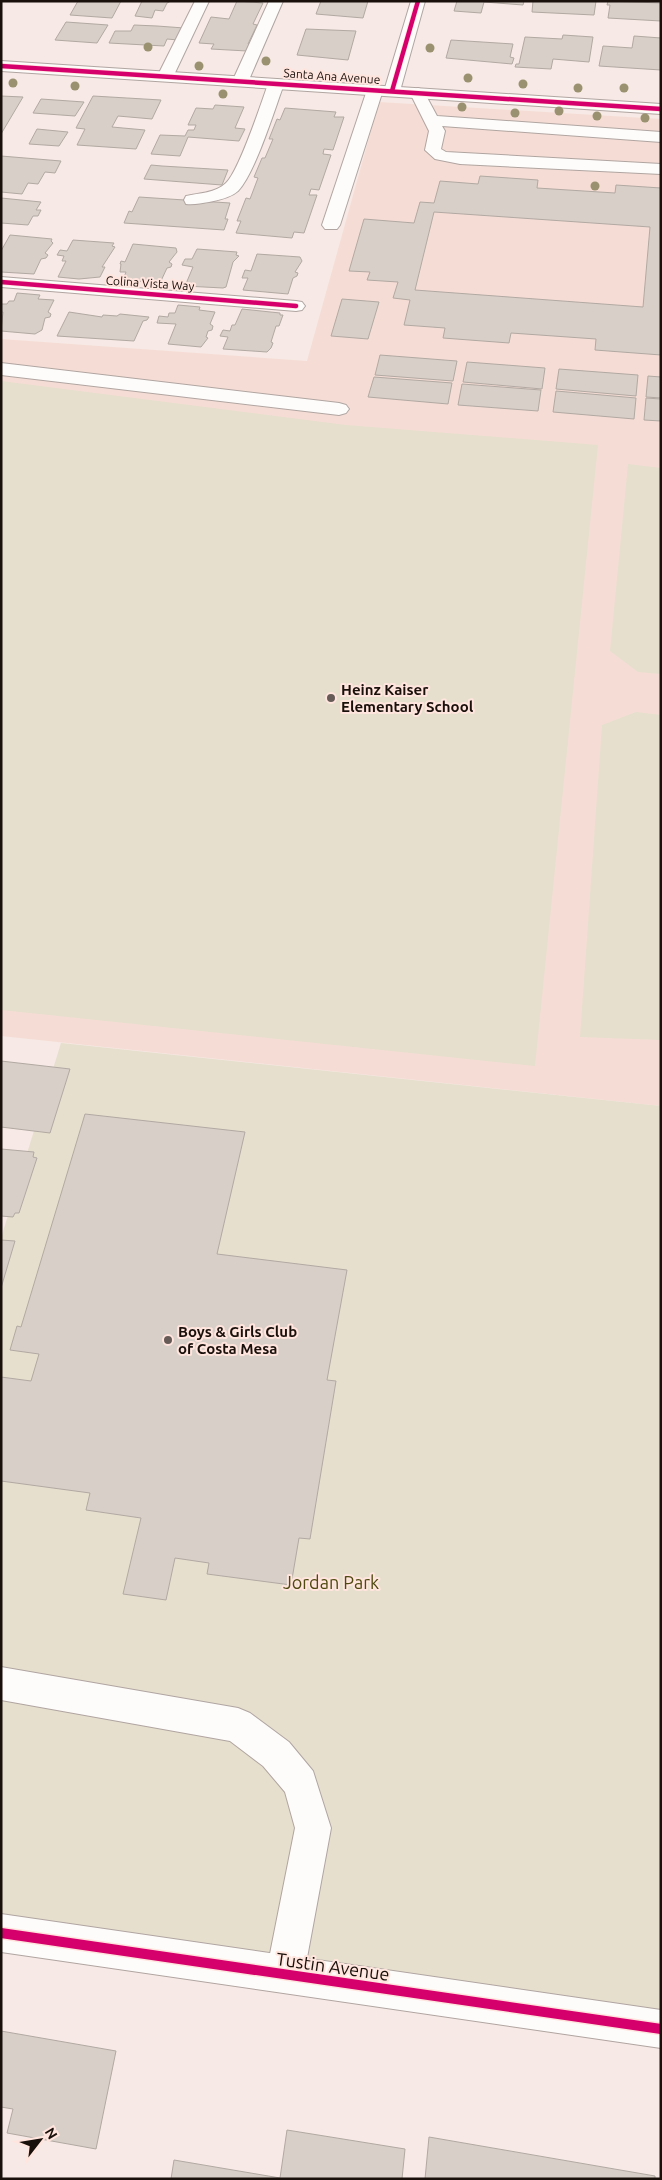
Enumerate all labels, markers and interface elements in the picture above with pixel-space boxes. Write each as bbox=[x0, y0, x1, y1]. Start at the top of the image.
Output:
street label: Santa Ana Avenue bbox=[283, 66, 381, 86]
street label: Colina Vista Way bbox=[105, 273, 195, 293]
place label: Heinz Kaiser Elementary School bbox=[341, 681, 474, 715]
marker: Heinz Kaiser Elementary School bbox=[325, 692, 337, 704]
place label: Boys & Girls Club of Costa Mesa bbox=[178, 1323, 297, 1357]
marker: Boys & Girls Club of Costa Mesa bbox=[162, 1334, 174, 1346]
park label: Jordan Park bbox=[283, 1572, 379, 1592]
street label: Tustin Avenue bbox=[275, 1948, 391, 1984]
north arrow bbox=[15, 2115, 65, 2165]
text: N bbox=[42, 2125, 61, 2142]

